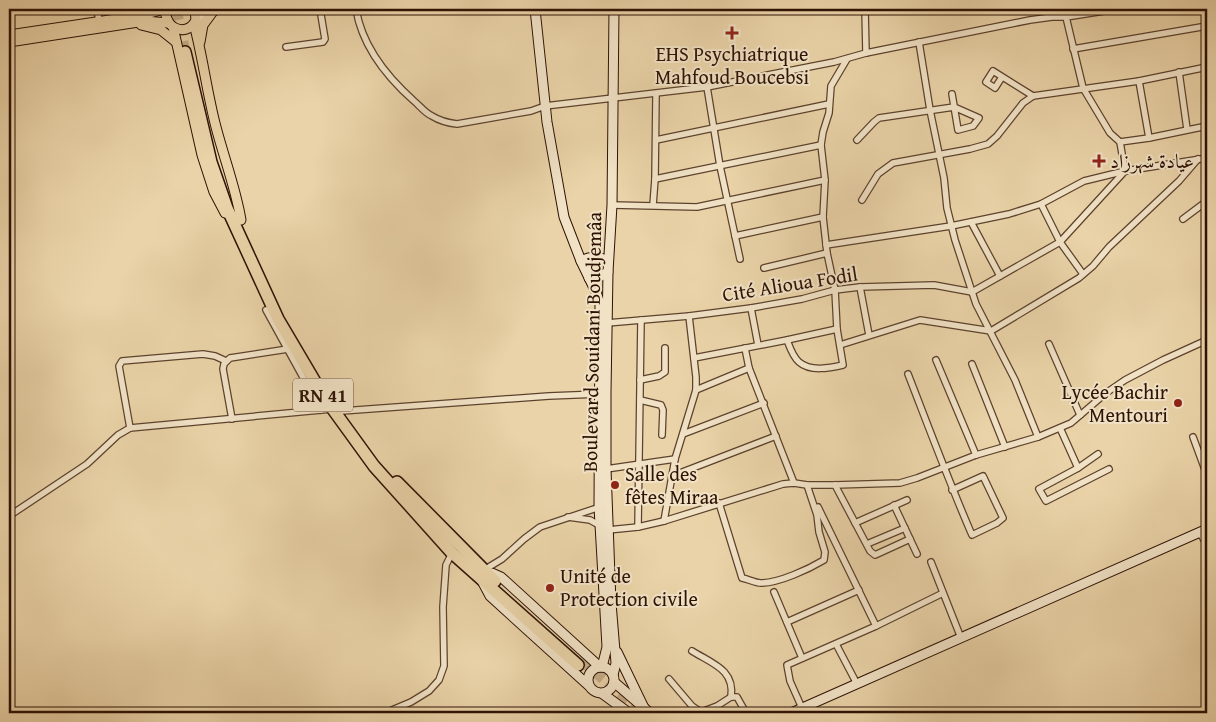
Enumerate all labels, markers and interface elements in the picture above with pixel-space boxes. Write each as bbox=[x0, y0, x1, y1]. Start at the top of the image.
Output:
marker: EHS Psychiatrique Mahfoud Boucebsi bbox=[725, 26, 739, 40]
place label: EHS Psychiatrique Mahfoud Boucebsi bbox=[655, 39, 809, 91]
place label: عيادة شهرزاد bbox=[1110, 146, 1194, 175]
marker: عيادة شهرزاد bbox=[1092, 154, 1106, 168]
street label: Boulevard Souidani Boudjemâa bbox=[575, 211, 608, 472]
street label: Cité Alioua Fodil bbox=[720, 258, 860, 309]
place label: Lycée Bachir Mentouri bbox=[1062, 377, 1168, 429]
road number: RN 41 bbox=[293, 378, 353, 412]
marker: Lycée Bachir Mentouri bbox=[1172, 397, 1184, 409]
place label: Salle des fêtes Miraa bbox=[625, 459, 719, 511]
marker: Salle des fêtes Miraa bbox=[609, 479, 621, 491]
place label: Unité de Protection civile bbox=[560, 561, 698, 613]
marker: Unité de Protection civile bbox=[544, 582, 556, 594]

